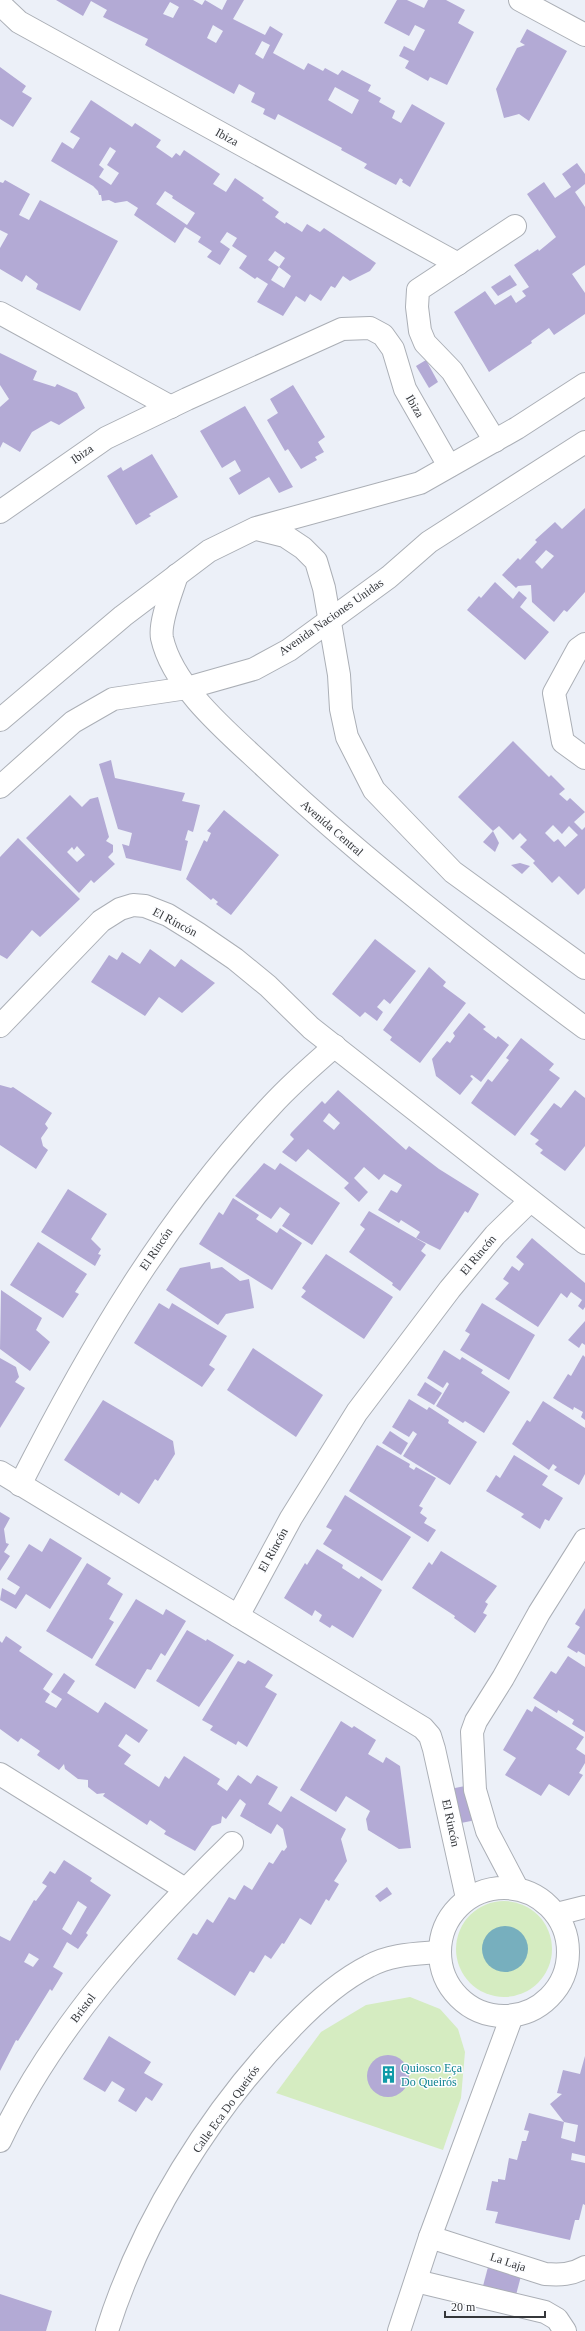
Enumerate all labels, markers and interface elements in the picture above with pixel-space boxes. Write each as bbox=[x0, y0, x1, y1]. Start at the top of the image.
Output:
street label: Ibiza bbox=[213, 125, 241, 149]
street label: Ibiza bbox=[403, 392, 427, 420]
street label: Ibiza bbox=[68, 441, 96, 467]
street label: Avenida Naciones Unidas bbox=[276, 575, 386, 658]
street label: Avenida Central bbox=[298, 797, 367, 859]
street label: El Rincón bbox=[150, 904, 200, 940]
street label: El Rincón bbox=[137, 1225, 175, 1273]
street label: El Rincón bbox=[457, 1232, 499, 1278]
street label: El Rincón bbox=[255, 1525, 291, 1575]
street label: El Rincón bbox=[439, 1798, 463, 1848]
street label: Bristol bbox=[68, 1990, 99, 2025]
place label: Quiosco Eça Do Queirós bbox=[401, 2061, 463, 2089]
street label: Calle Eca Do Queirós bbox=[189, 2062, 263, 2156]
building icon: Quiosco Eça Do Queirós bbox=[378, 2065, 398, 2085]
street label: La Laja bbox=[488, 2250, 528, 2275]
scale bar bbox=[445, 2293, 545, 2319]
text: 20 m bbox=[451, 2300, 476, 2314]

